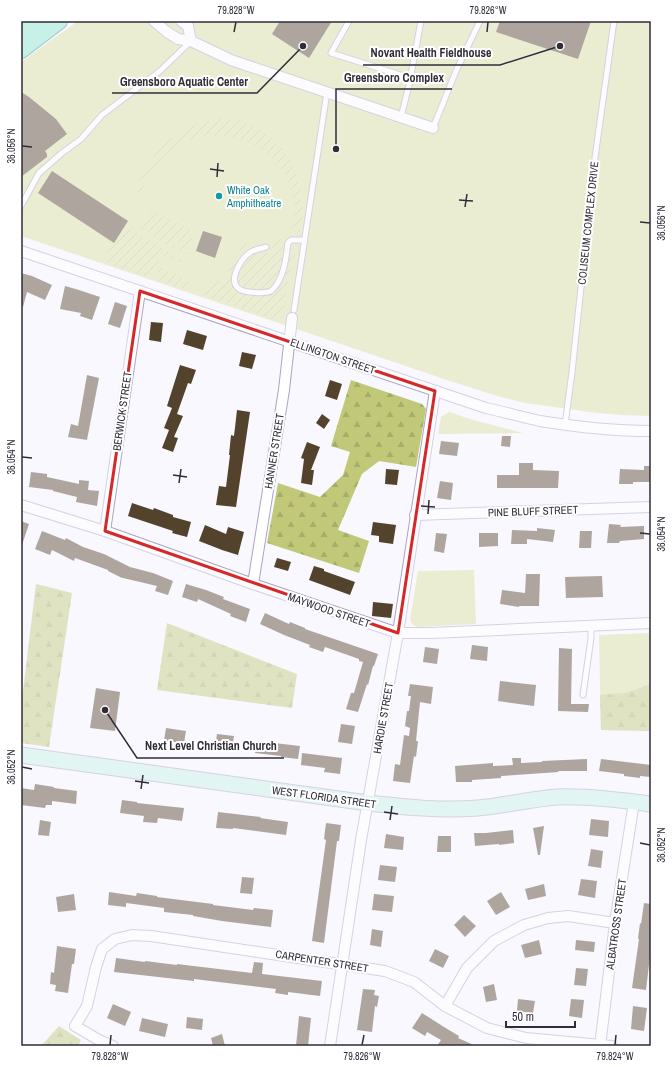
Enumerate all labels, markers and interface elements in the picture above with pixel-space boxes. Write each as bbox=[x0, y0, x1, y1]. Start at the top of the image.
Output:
text: 79.828°W bbox=[218, 4, 255, 17]
text: 79.826°W bbox=[470, 4, 507, 17]
callout: Novant Health Fieldhouse bbox=[363, 41, 500, 65]
text: Novant Health Fieldhouse bbox=[371, 45, 492, 61]
callout: Greensboro Complex bbox=[336, 65, 452, 89]
callout: Greensboro Aquatic Center bbox=[112, 69, 257, 93]
text: Greensboro Complex bbox=[344, 70, 445, 86]
text: Greensboro Aquatic Center bbox=[120, 74, 248, 90]
text: 36.056°N bbox=[5, 128, 18, 164]
street label: COLISEUM COMPLEX DRIVE bbox=[575, 161, 601, 285]
place label: White Oak Amphitheatre bbox=[226, 183, 281, 210]
marker: White Oak Amphitheatre bbox=[214, 191, 224, 201]
text: 36.056°N bbox=[655, 205, 668, 241]
street label: ELLINGTON STREET bbox=[289, 335, 378, 377]
street label: BERWICK STREET bbox=[109, 370, 135, 452]
street label: HANNER STREET bbox=[261, 412, 287, 490]
text: 36.054°N bbox=[5, 439, 18, 475]
street label: PINE BLUFF STREET bbox=[488, 502, 579, 520]
text: 36.054°N bbox=[655, 516, 668, 552]
street label: MAYWOOD STREET bbox=[286, 589, 372, 631]
street label: HARDIE STREET bbox=[370, 681, 396, 755]
callout: Next Level Christian Church bbox=[137, 734, 284, 758]
text: Next Level Christian Church bbox=[145, 738, 277, 754]
text: 36.052°N bbox=[5, 749, 18, 785]
street label: WEST FLORIDA STREET bbox=[271, 783, 377, 811]
text: 36.052°N bbox=[655, 827, 668, 863]
street label: ALBATROSS STREET bbox=[603, 877, 629, 971]
street label: CARPENTER STREET bbox=[275, 947, 370, 975]
scale bar bbox=[506, 1003, 575, 1029]
text: 50 m bbox=[512, 1009, 534, 1025]
text: 79.828°W bbox=[92, 1050, 129, 1063]
text: 79.826°W bbox=[344, 1050, 381, 1063]
text: 79.824°W bbox=[597, 1050, 634, 1063]

